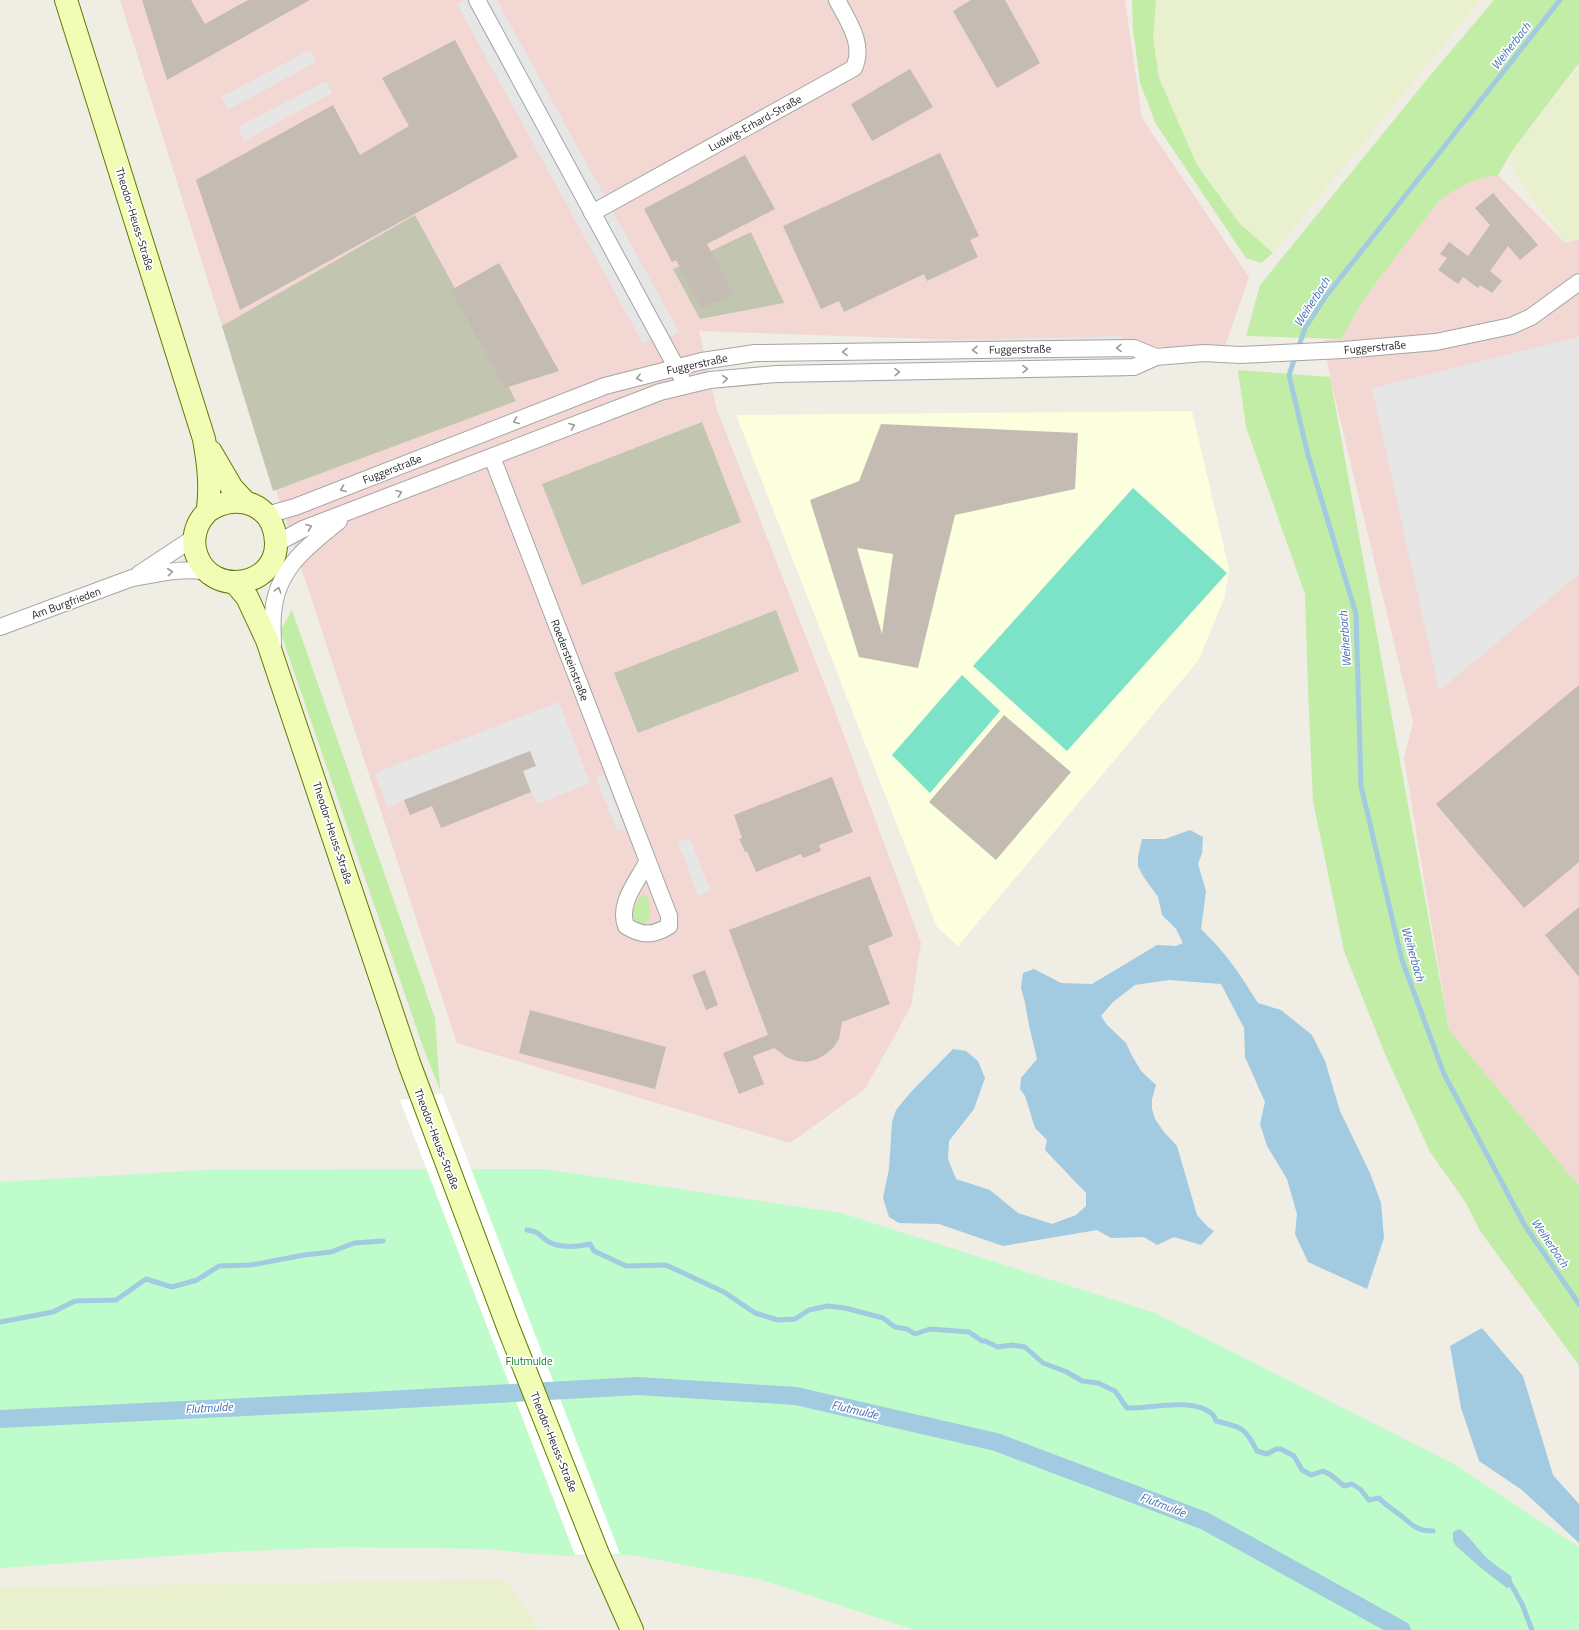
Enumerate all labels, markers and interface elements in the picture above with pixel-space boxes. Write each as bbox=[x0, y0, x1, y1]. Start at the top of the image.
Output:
water label: Weiherbach bbox=[1486, 17, 1536, 74]
street label: Ludwig-Erhard-Straße bbox=[706, 91, 805, 155]
street label: Theodor-Heuss-Straße bbox=[112, 165, 158, 273]
water label: Weiherbach bbox=[1288, 272, 1335, 330]
street label: Fuggerstraße bbox=[1343, 336, 1407, 358]
street label: Fuggerstraße bbox=[989, 340, 1052, 358]
one-way arrow bbox=[1116, 344, 1122, 352]
one-way arrow bbox=[972, 346, 978, 354]
one-way arrow bbox=[842, 348, 848, 356]
street label: Fuggerstraße bbox=[665, 350, 730, 378]
one-way arrow bbox=[1022, 365, 1028, 373]
one-way arrow bbox=[894, 368, 900, 376]
one-way arrow bbox=[635, 373, 642, 382]
one-way arrow bbox=[722, 375, 728, 384]
one-way arrow bbox=[513, 416, 520, 424]
one-way arrow bbox=[569, 422, 576, 430]
street label: Fuggerstraße bbox=[360, 450, 424, 488]
one-way arrow bbox=[339, 484, 346, 492]
one-way arrow bbox=[395, 489, 402, 497]
one-way arrow bbox=[306, 524, 313, 532]
one-way arrow bbox=[167, 568, 173, 577]
street label: Am Burgfrieden bbox=[29, 583, 103, 623]
one-way arrow bbox=[273, 586, 282, 593]
water label: Weiherbach bbox=[1333, 610, 1356, 668]
street label: Roedersteinstraße bbox=[547, 617, 593, 704]
street label: Theodor-Heuss-Straße bbox=[309, 780, 357, 887]
water label: Weiherbach bbox=[1397, 924, 1431, 984]
street label: Theodor-Heuss-Straße bbox=[410, 1086, 464, 1192]
water label: Weiherbach bbox=[1527, 1214, 1574, 1272]
park label: Flutmulde bbox=[506, 1353, 553, 1369]
street label: Theodor-Heuss-Straße bbox=[527, 1389, 582, 1495]
water label: Flutmulde bbox=[830, 1395, 882, 1424]
water label: Flutmulde bbox=[185, 1397, 235, 1418]
water label: Flutmulde bbox=[1138, 1487, 1190, 1522]

